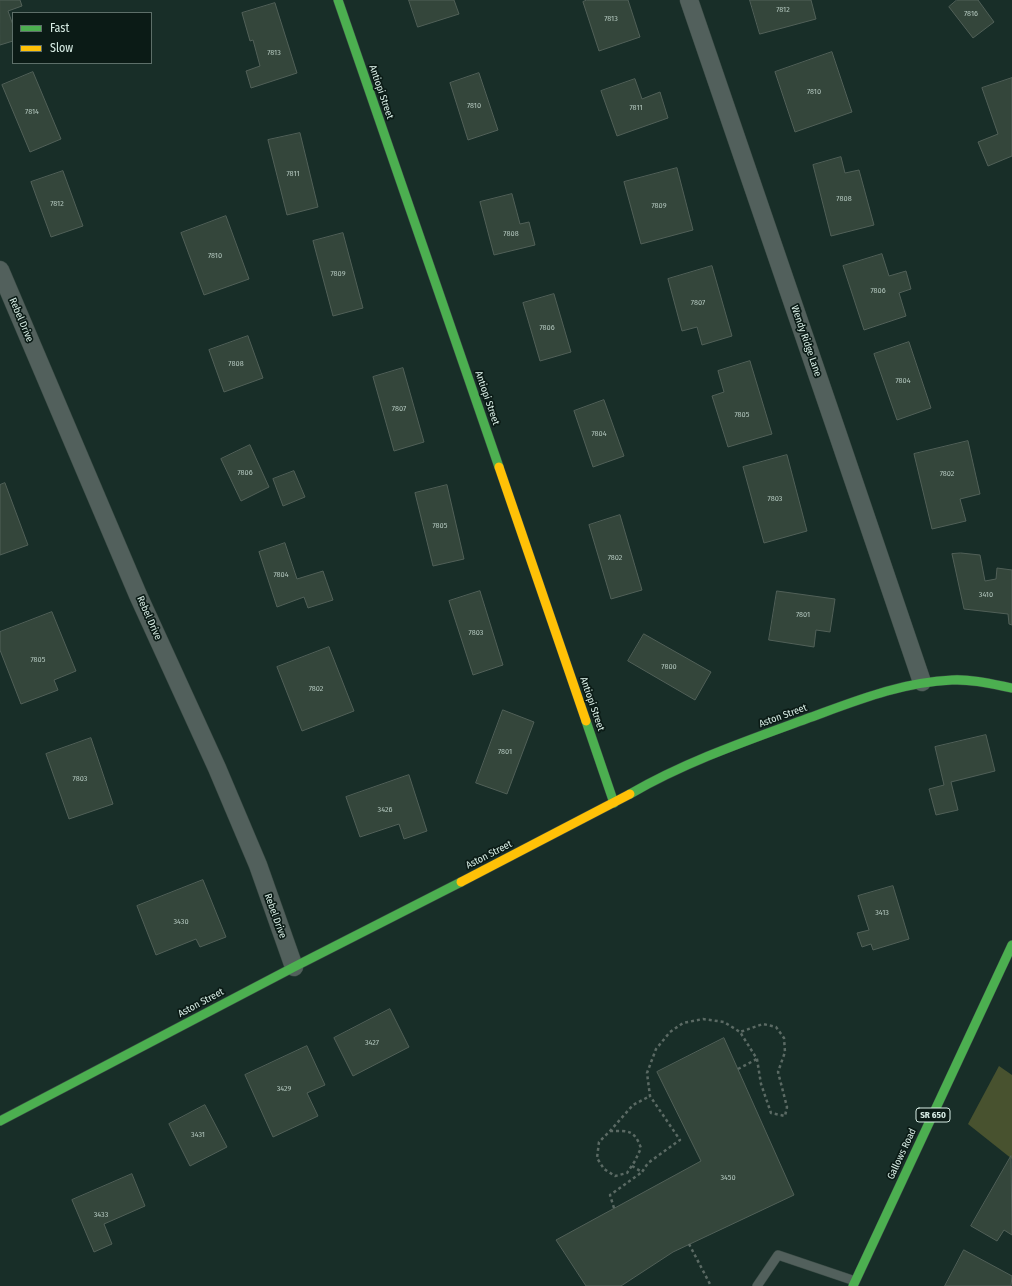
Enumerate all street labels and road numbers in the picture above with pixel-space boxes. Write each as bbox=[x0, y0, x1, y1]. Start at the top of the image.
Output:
street label: Antiopi Street bbox=[366, 63, 396, 121]
street label: Rebel Drive bbox=[6, 296, 36, 344]
street label: Wendy Ridge Lane bbox=[788, 304, 824, 378]
street label: Antiopi Street bbox=[472, 369, 502, 427]
street label: Rebel Drive bbox=[134, 594, 164, 642]
street label: Antiopi Street bbox=[577, 675, 607, 733]
street label: Aston Street bbox=[757, 702, 809, 730]
street label: Aston Street bbox=[464, 838, 514, 872]
street label: Rebel Drive bbox=[261, 892, 289, 940]
street label: Aston Street bbox=[176, 986, 226, 1020]
road number: SR 650 bbox=[916, 1108, 950, 1122]
street label: Gallows Road bbox=[885, 1127, 919, 1181]

